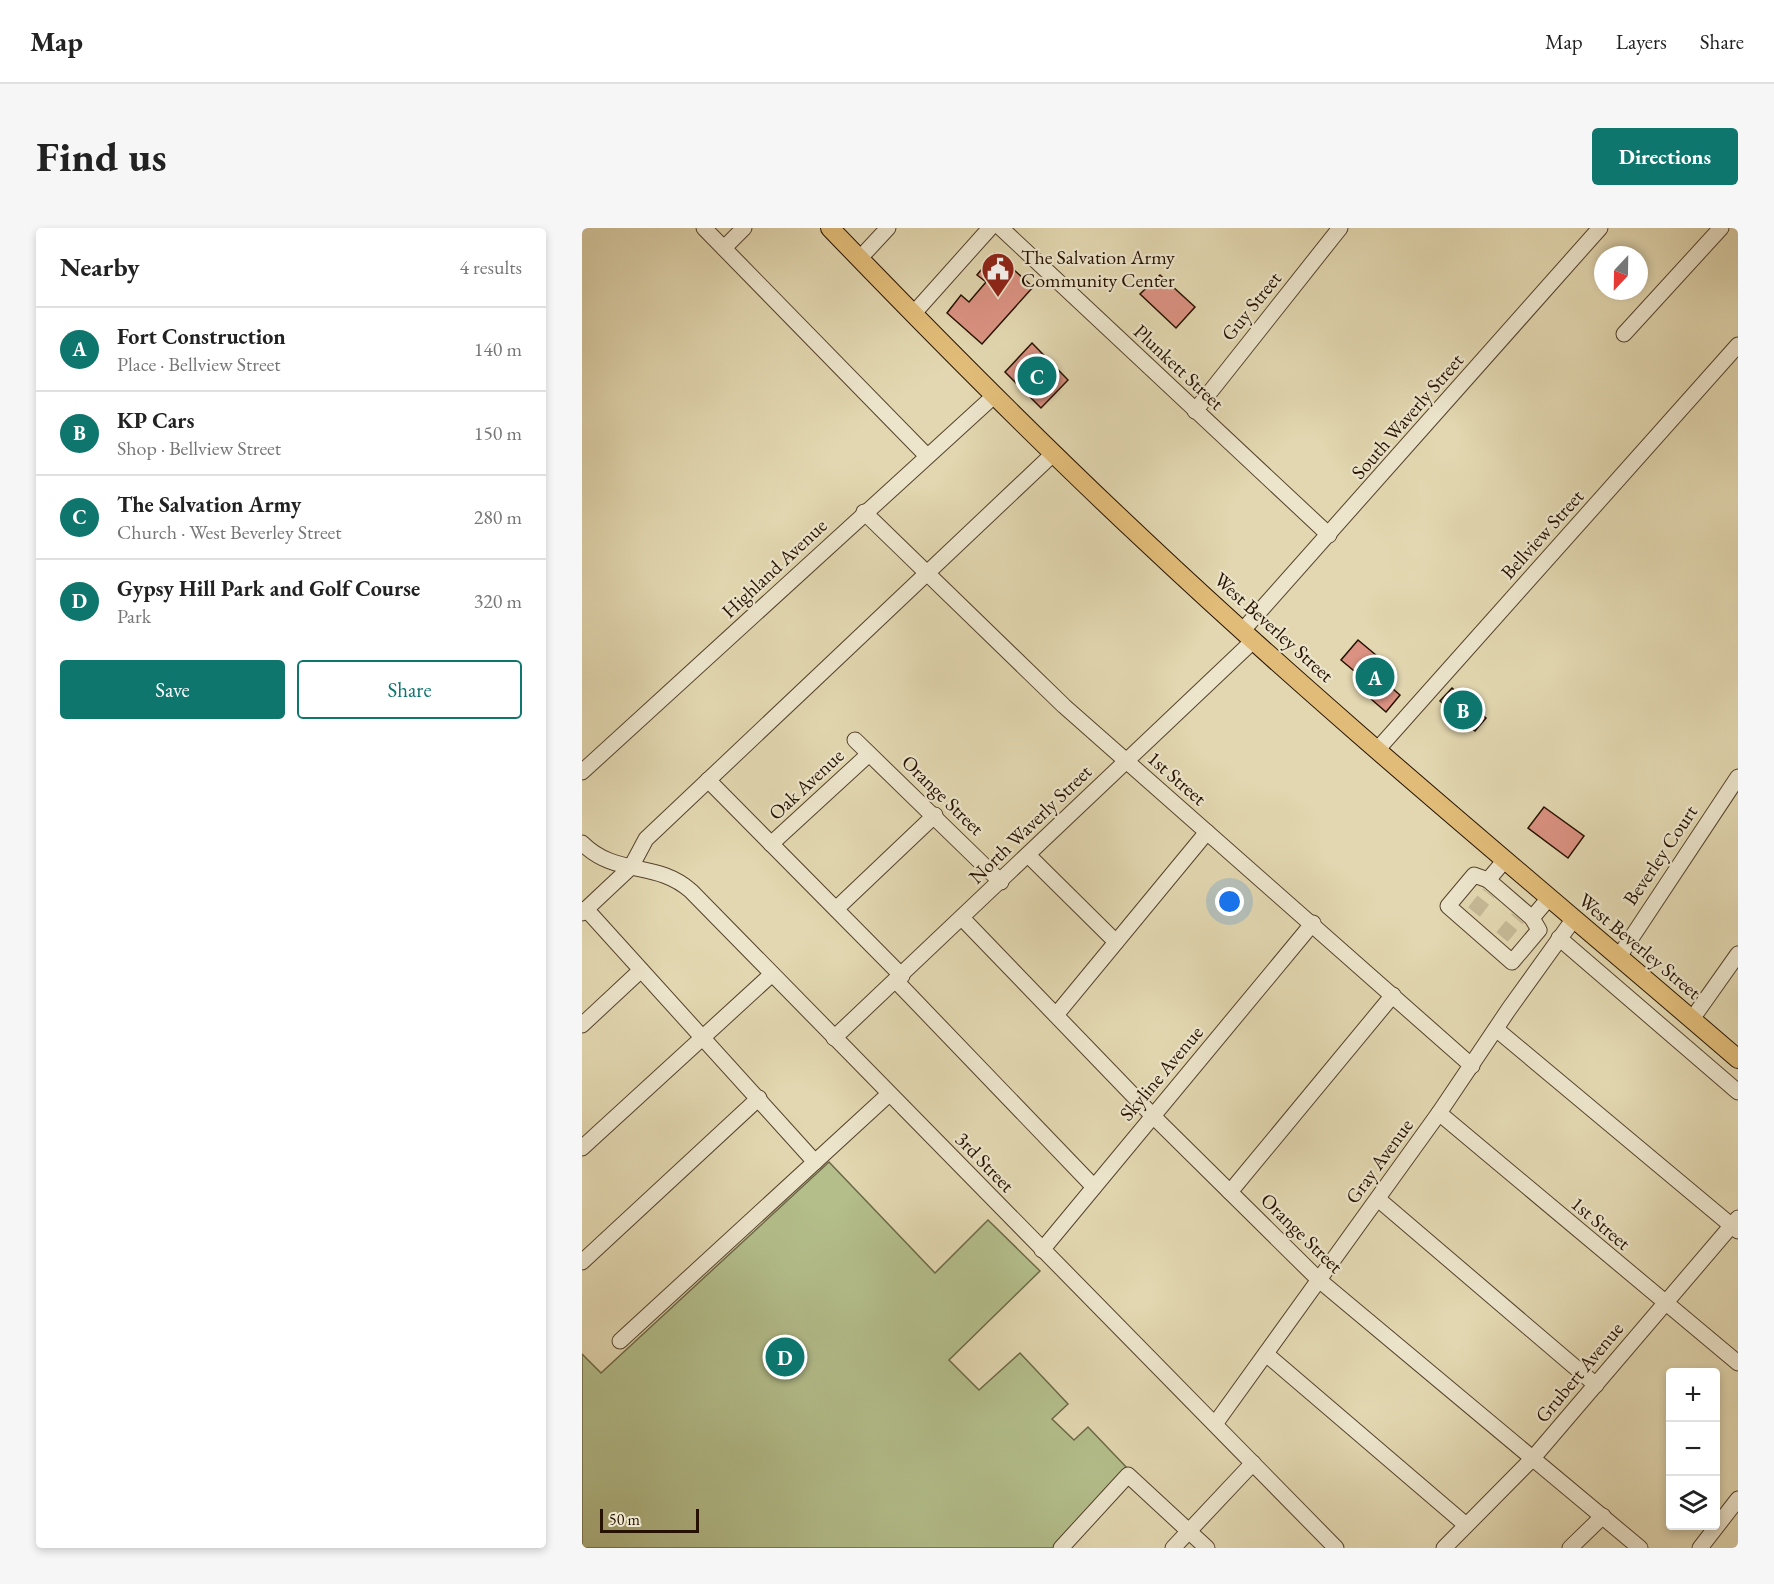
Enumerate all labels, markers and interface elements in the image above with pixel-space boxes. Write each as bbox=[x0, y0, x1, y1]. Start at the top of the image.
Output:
text: Map bbox=[30, 23, 83, 59]
text: Map bbox=[1545, 28, 1583, 55]
text: Layers bbox=[1616, 28, 1667, 55]
text: Share bbox=[1700, 28, 1744, 55]
button: Directions bbox=[1592, 128, 1738, 185]
text: Find us bbox=[36, 129, 167, 184]
place label: The Salvation Army Community Center bbox=[1021, 244, 1175, 293]
north arrow bbox=[1594, 246, 1648, 300]
text: Nearby bbox=[60, 250, 140, 284]
public building icon: The Salvation Army Community Center bbox=[980, 251, 1016, 298]
text: 4 results bbox=[459, 254, 522, 280]
street label: Guy Street bbox=[1215, 265, 1287, 346]
street label: Plunkett Street bbox=[1128, 318, 1230, 416]
text: Fort Construction bbox=[117, 322, 286, 351]
text: A bbox=[72, 336, 87, 362]
text: 140 m bbox=[474, 336, 522, 362]
street label: South Waverly Street bbox=[1345, 347, 1469, 484]
text: Place · Bellview Street bbox=[117, 351, 281, 377]
pin: C bbox=[1018, 354, 1056, 398]
text: KP Cars bbox=[117, 406, 194, 435]
text: B bbox=[73, 420, 86, 446]
text: 150 m bbox=[474, 420, 522, 446]
text: Shop · Bellview Street bbox=[117, 435, 281, 461]
street label: Bellview Street bbox=[1495, 483, 1590, 584]
text: The Salvation Army bbox=[117, 490, 301, 519]
text: C bbox=[72, 504, 87, 530]
text: 280 m bbox=[474, 504, 522, 530]
street label: Highland Avenue bbox=[716, 512, 832, 624]
text: Church · West Beverley Street bbox=[117, 519, 342, 545]
street label: West Beverley Street bbox=[1209, 566, 1340, 688]
text: Gypsy Hill Park and Golf Course bbox=[117, 574, 420, 603]
text: D bbox=[72, 588, 87, 614]
text: 320 m bbox=[474, 588, 522, 614]
text: Park bbox=[117, 603, 151, 629]
pin: A bbox=[1356, 654, 1394, 700]
button: Save bbox=[60, 660, 285, 719]
button: Share bbox=[297, 660, 522, 719]
pin: B bbox=[1444, 688, 1482, 732]
street label: Oak Avenue bbox=[763, 742, 849, 826]
street label: 1st Street bbox=[1142, 745, 1213, 811]
street label: Orange Street bbox=[896, 749, 990, 841]
street label: North Waverly Street bbox=[963, 758, 1098, 889]
street label: Beverley Court bbox=[1617, 799, 1703, 910]
your location bbox=[1215, 887, 1244, 916]
street label: West Beverley Street bbox=[1573, 887, 1707, 1005]
street label: Skyline Avenue bbox=[1113, 1020, 1209, 1126]
street label: Gray Avenue bbox=[1339, 1113, 1419, 1209]
street label: 3rd Street bbox=[950, 1126, 1021, 1198]
street label: Orange Street bbox=[1255, 1187, 1349, 1279]
street label: 1st Street bbox=[1566, 1190, 1637, 1256]
street label: Grubert Avenue bbox=[1529, 1316, 1629, 1428]
pin: D bbox=[766, 1334, 804, 1380]
map controls bbox=[1666, 1368, 1720, 1530]
button: + bbox=[1666, 1368, 1720, 1422]
button: − bbox=[1666, 1422, 1720, 1476]
button: layers bbox=[1666, 1476, 1720, 1530]
scale bar bbox=[600, 1506, 699, 1534]
text: 50 m bbox=[609, 1509, 640, 1530]

